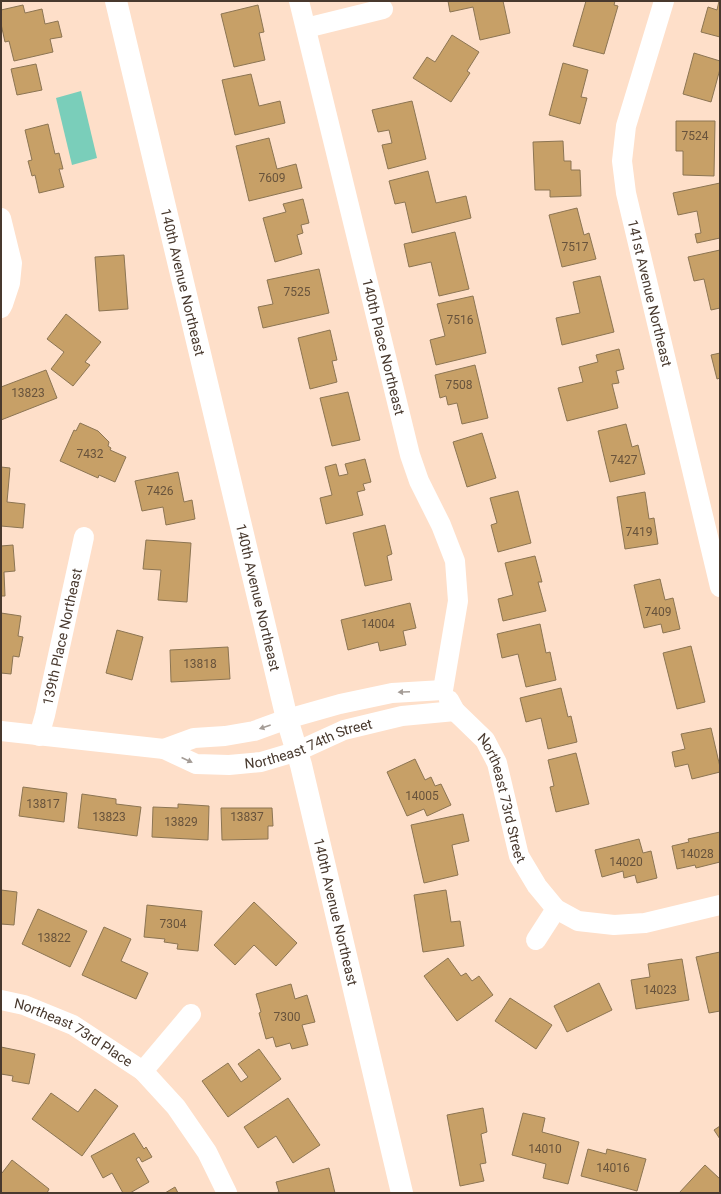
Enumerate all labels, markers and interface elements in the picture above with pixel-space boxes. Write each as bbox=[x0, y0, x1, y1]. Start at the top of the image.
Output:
house number: 7524 bbox=[682, 129, 709, 143]
house number: 7609 bbox=[259, 171, 285, 185]
street label: 140th Avenue Northeast bbox=[158, 207, 208, 358]
street label: 141st Avenue Northeast bbox=[625, 218, 675, 369]
house number: 7517 bbox=[562, 240, 589, 254]
street label: 140th Place Northeast bbox=[359, 277, 408, 417]
house number: 7525 bbox=[284, 285, 311, 299]
house number: 7516 bbox=[447, 313, 474, 327]
house number: 7508 bbox=[446, 378, 473, 392]
house number: 13823 bbox=[11, 386, 45, 400]
house number: 7432 bbox=[77, 447, 104, 461]
house number: 7427 bbox=[611, 453, 638, 467]
house number: 7426 bbox=[147, 484, 174, 498]
street label: 140th Avenue Northeast bbox=[233, 522, 283, 673]
house number: 7419 bbox=[626, 525, 652, 539]
street label: 139th Place Northeast bbox=[39, 566, 85, 707]
house number: 7409 bbox=[645, 605, 671, 619]
house number: 14004 bbox=[361, 617, 395, 631]
house number: 13818 bbox=[183, 657, 217, 671]
one-way arrow bbox=[398, 688, 410, 695]
street label: Northeast 74th Street bbox=[244, 715, 374, 772]
one-way arrow bbox=[259, 724, 271, 730]
street label: Northeast 73rd Street bbox=[475, 730, 529, 866]
one-way arrow bbox=[181, 757, 193, 763]
house number: 14005 bbox=[405, 789, 439, 803]
house number: 13817 bbox=[26, 797, 60, 811]
house number: 13823 bbox=[92, 810, 126, 824]
house number: 13837 bbox=[230, 810, 264, 824]
house number: 13829 bbox=[164, 815, 198, 829]
street label: 140th Avenue Northeast bbox=[311, 836, 361, 988]
house number: 14028 bbox=[680, 847, 714, 861]
house number: 14020 bbox=[609, 855, 643, 869]
house number: 7304 bbox=[160, 917, 187, 931]
house number: 13822 bbox=[37, 931, 71, 945]
house number: 14023 bbox=[643, 983, 677, 997]
street label: Northeast 73rd Place bbox=[13, 995, 136, 1070]
house number: 7300 bbox=[274, 1010, 301, 1024]
house number: 14010 bbox=[528, 1142, 562, 1156]
house number: 14016 bbox=[596, 1161, 630, 1175]

